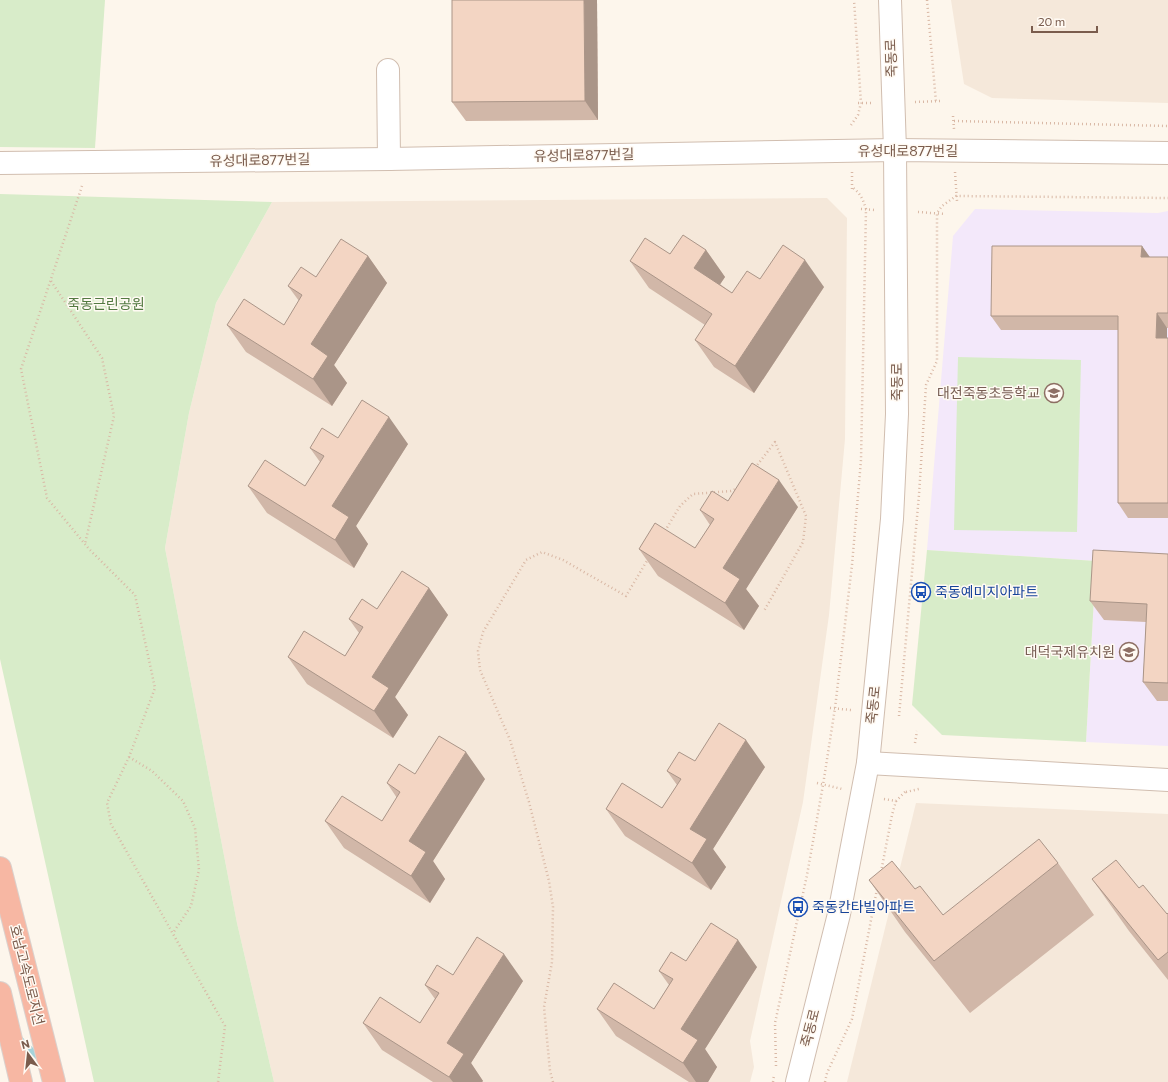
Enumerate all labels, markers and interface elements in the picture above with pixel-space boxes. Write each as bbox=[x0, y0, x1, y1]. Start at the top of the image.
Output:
scale bar bbox=[1032, 8, 1097, 34]
text: 20 m bbox=[1038, 14, 1065, 28]
street label: 죽동로 bbox=[881, 38, 900, 78]
street label: 유성대로877번길 bbox=[858, 142, 958, 159]
street label: 유성대로877번길 bbox=[534, 145, 634, 164]
street label: 유성대로877번길 bbox=[210, 150, 310, 169]
park label: 죽동근린공원 bbox=[67, 295, 145, 312]
street label: 죽동로 bbox=[888, 363, 905, 401]
school or university icon: 대전죽동초등학교 bbox=[1043, 382, 1065, 404]
place label: 대전죽동초등학교 bbox=[937, 384, 1040, 401]
bus stop icon: 죽동예미지아파트 bbox=[910, 581, 932, 603]
place label: 죽동예미지아파트 bbox=[935, 583, 1038, 600]
school or university icon: 대덕국제유치원 bbox=[1118, 641, 1140, 663]
place label: 대덕국제유치원 bbox=[1025, 643, 1115, 660]
street label: 죽동로 bbox=[862, 685, 883, 725]
bus stop icon: 죽동칸타빌아파트 bbox=[787, 896, 809, 918]
place label: 죽동칸타빌아파트 bbox=[812, 898, 915, 915]
street label: 호남고속도로지선 bbox=[7, 923, 48, 1027]
street label: 죽동로 bbox=[797, 1007, 822, 1049]
north arrow bbox=[8, 1034, 48, 1074]
text: N bbox=[20, 1037, 31, 1051]

